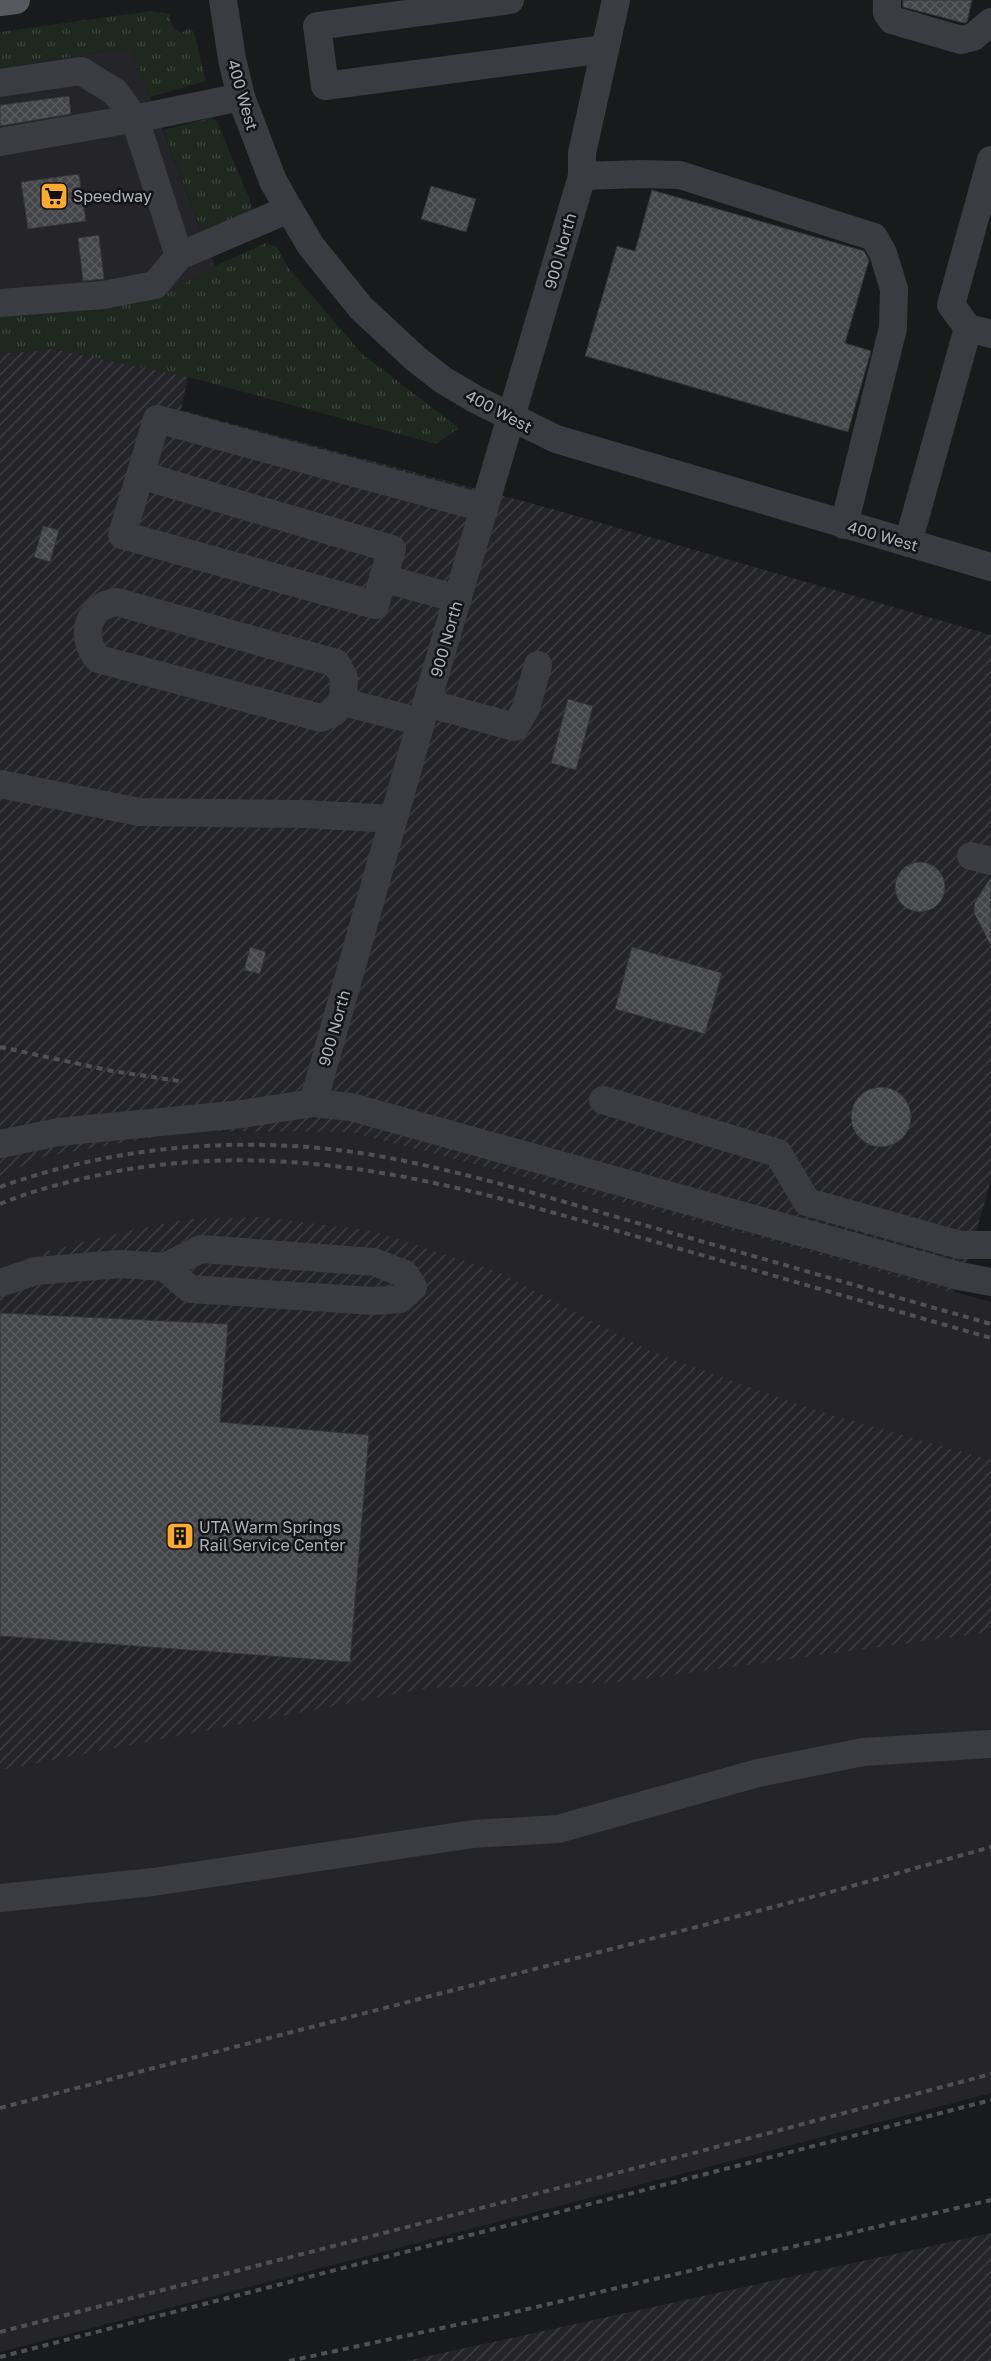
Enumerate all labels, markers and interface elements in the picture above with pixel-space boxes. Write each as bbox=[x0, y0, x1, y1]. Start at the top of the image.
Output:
street label: 400 West bbox=[223, 57, 263, 133]
supermarket icon: Speedway bbox=[39, 181, 69, 211]
place label: Speedway bbox=[73, 186, 152, 206]
street label: 900 North bbox=[540, 211, 580, 291]
street label: 400 West bbox=[462, 385, 536, 437]
street label: 400 West bbox=[845, 516, 921, 556]
street label: 900 North bbox=[426, 599, 466, 679]
street label: 900 North bbox=[314, 988, 354, 1068]
place label: UTA Warm Springs Rail Service Center bbox=[199, 1517, 345, 1555]
building icon: UTA Warm Springs Rail Service Center bbox=[165, 1521, 195, 1551]

